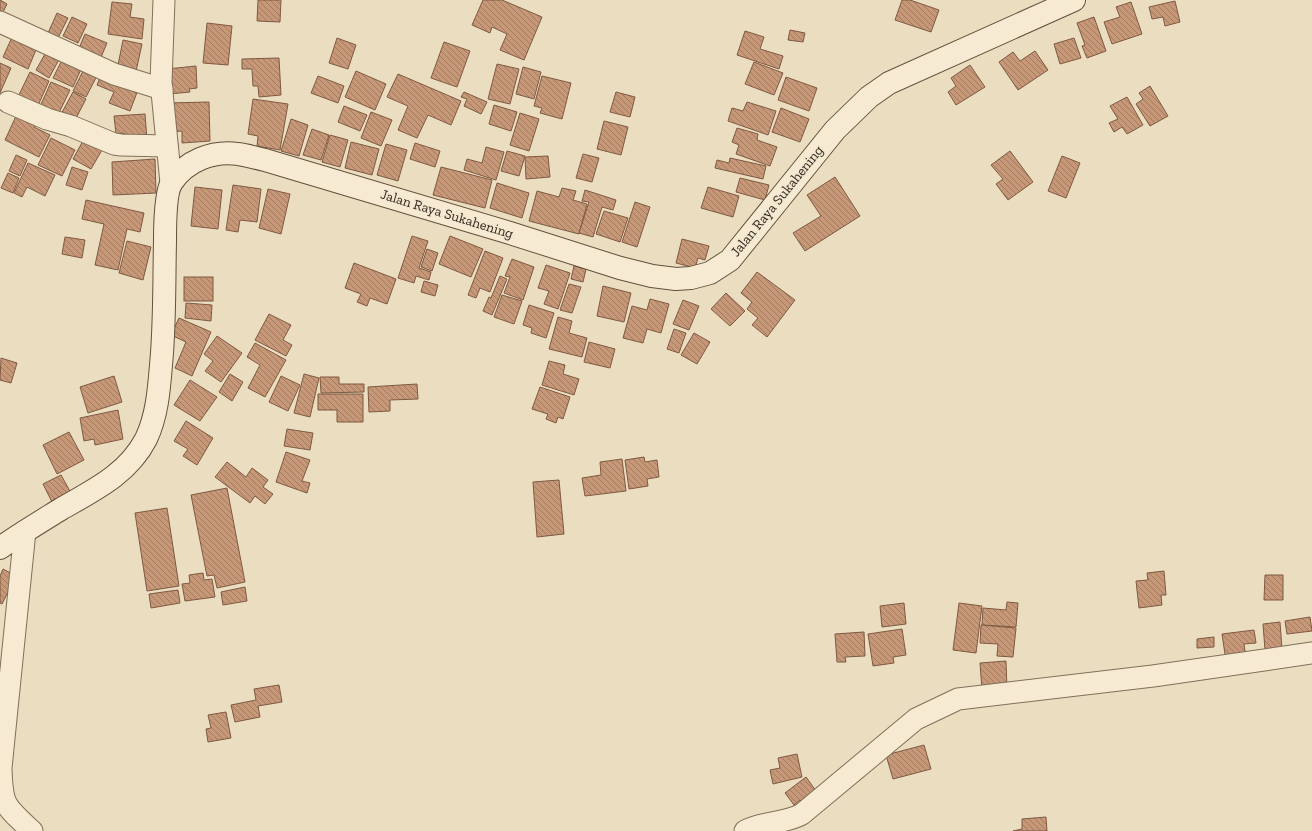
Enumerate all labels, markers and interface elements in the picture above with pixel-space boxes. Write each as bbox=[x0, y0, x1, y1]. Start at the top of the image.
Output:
street label: Jalan Raya Sukahening bbox=[727, 142, 827, 260]
street label: Jalan Raya Sukahening bbox=[378, 186, 516, 242]

